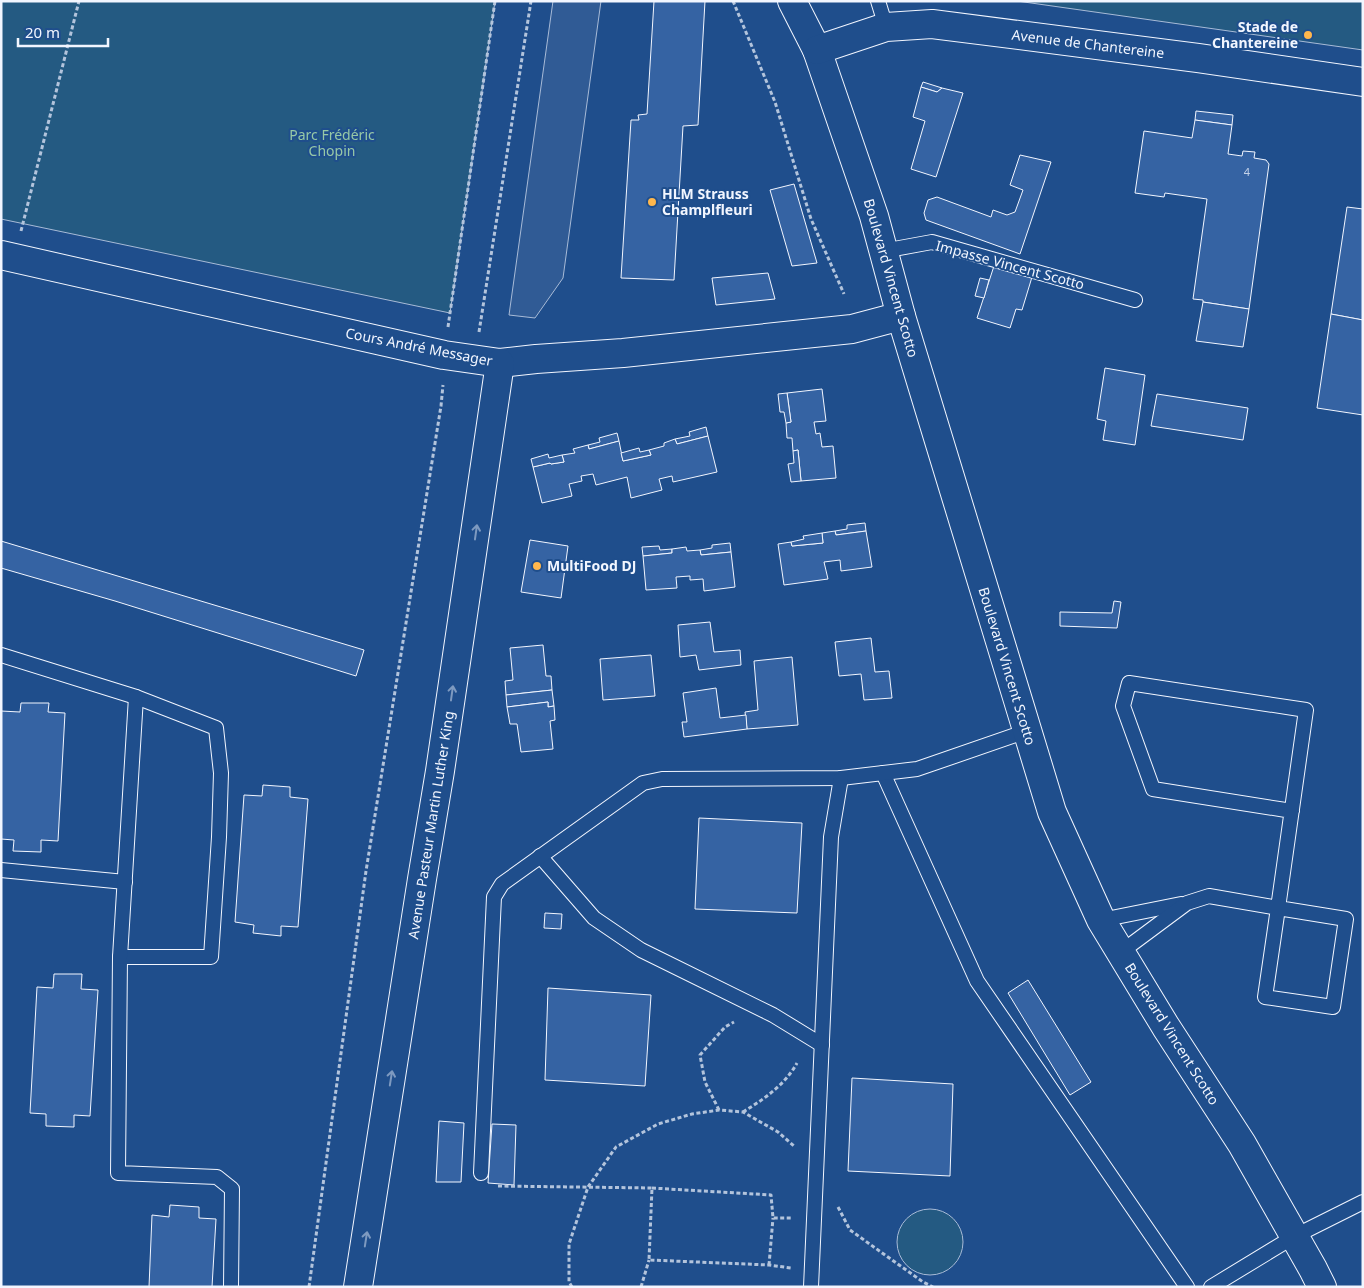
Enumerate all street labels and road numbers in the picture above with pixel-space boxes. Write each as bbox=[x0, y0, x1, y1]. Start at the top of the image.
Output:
street label: Avenue de Chantereine bbox=[1011, 25, 1165, 62]
street label: Boulevard Vincent Scotto bbox=[860, 196, 923, 359]
street label: Impasse Vincent Scotto bbox=[934, 235, 1087, 294]
street label: Cours André Messager bbox=[344, 323, 494, 370]
street label: Boulevard Vincent Scotto bbox=[974, 585, 1041, 747]
street label: Avenue Pasteur Martin Luther King bbox=[403, 710, 458, 940]
street label: Boulevard Vincent Scotto bbox=[1121, 959, 1224, 1108]

